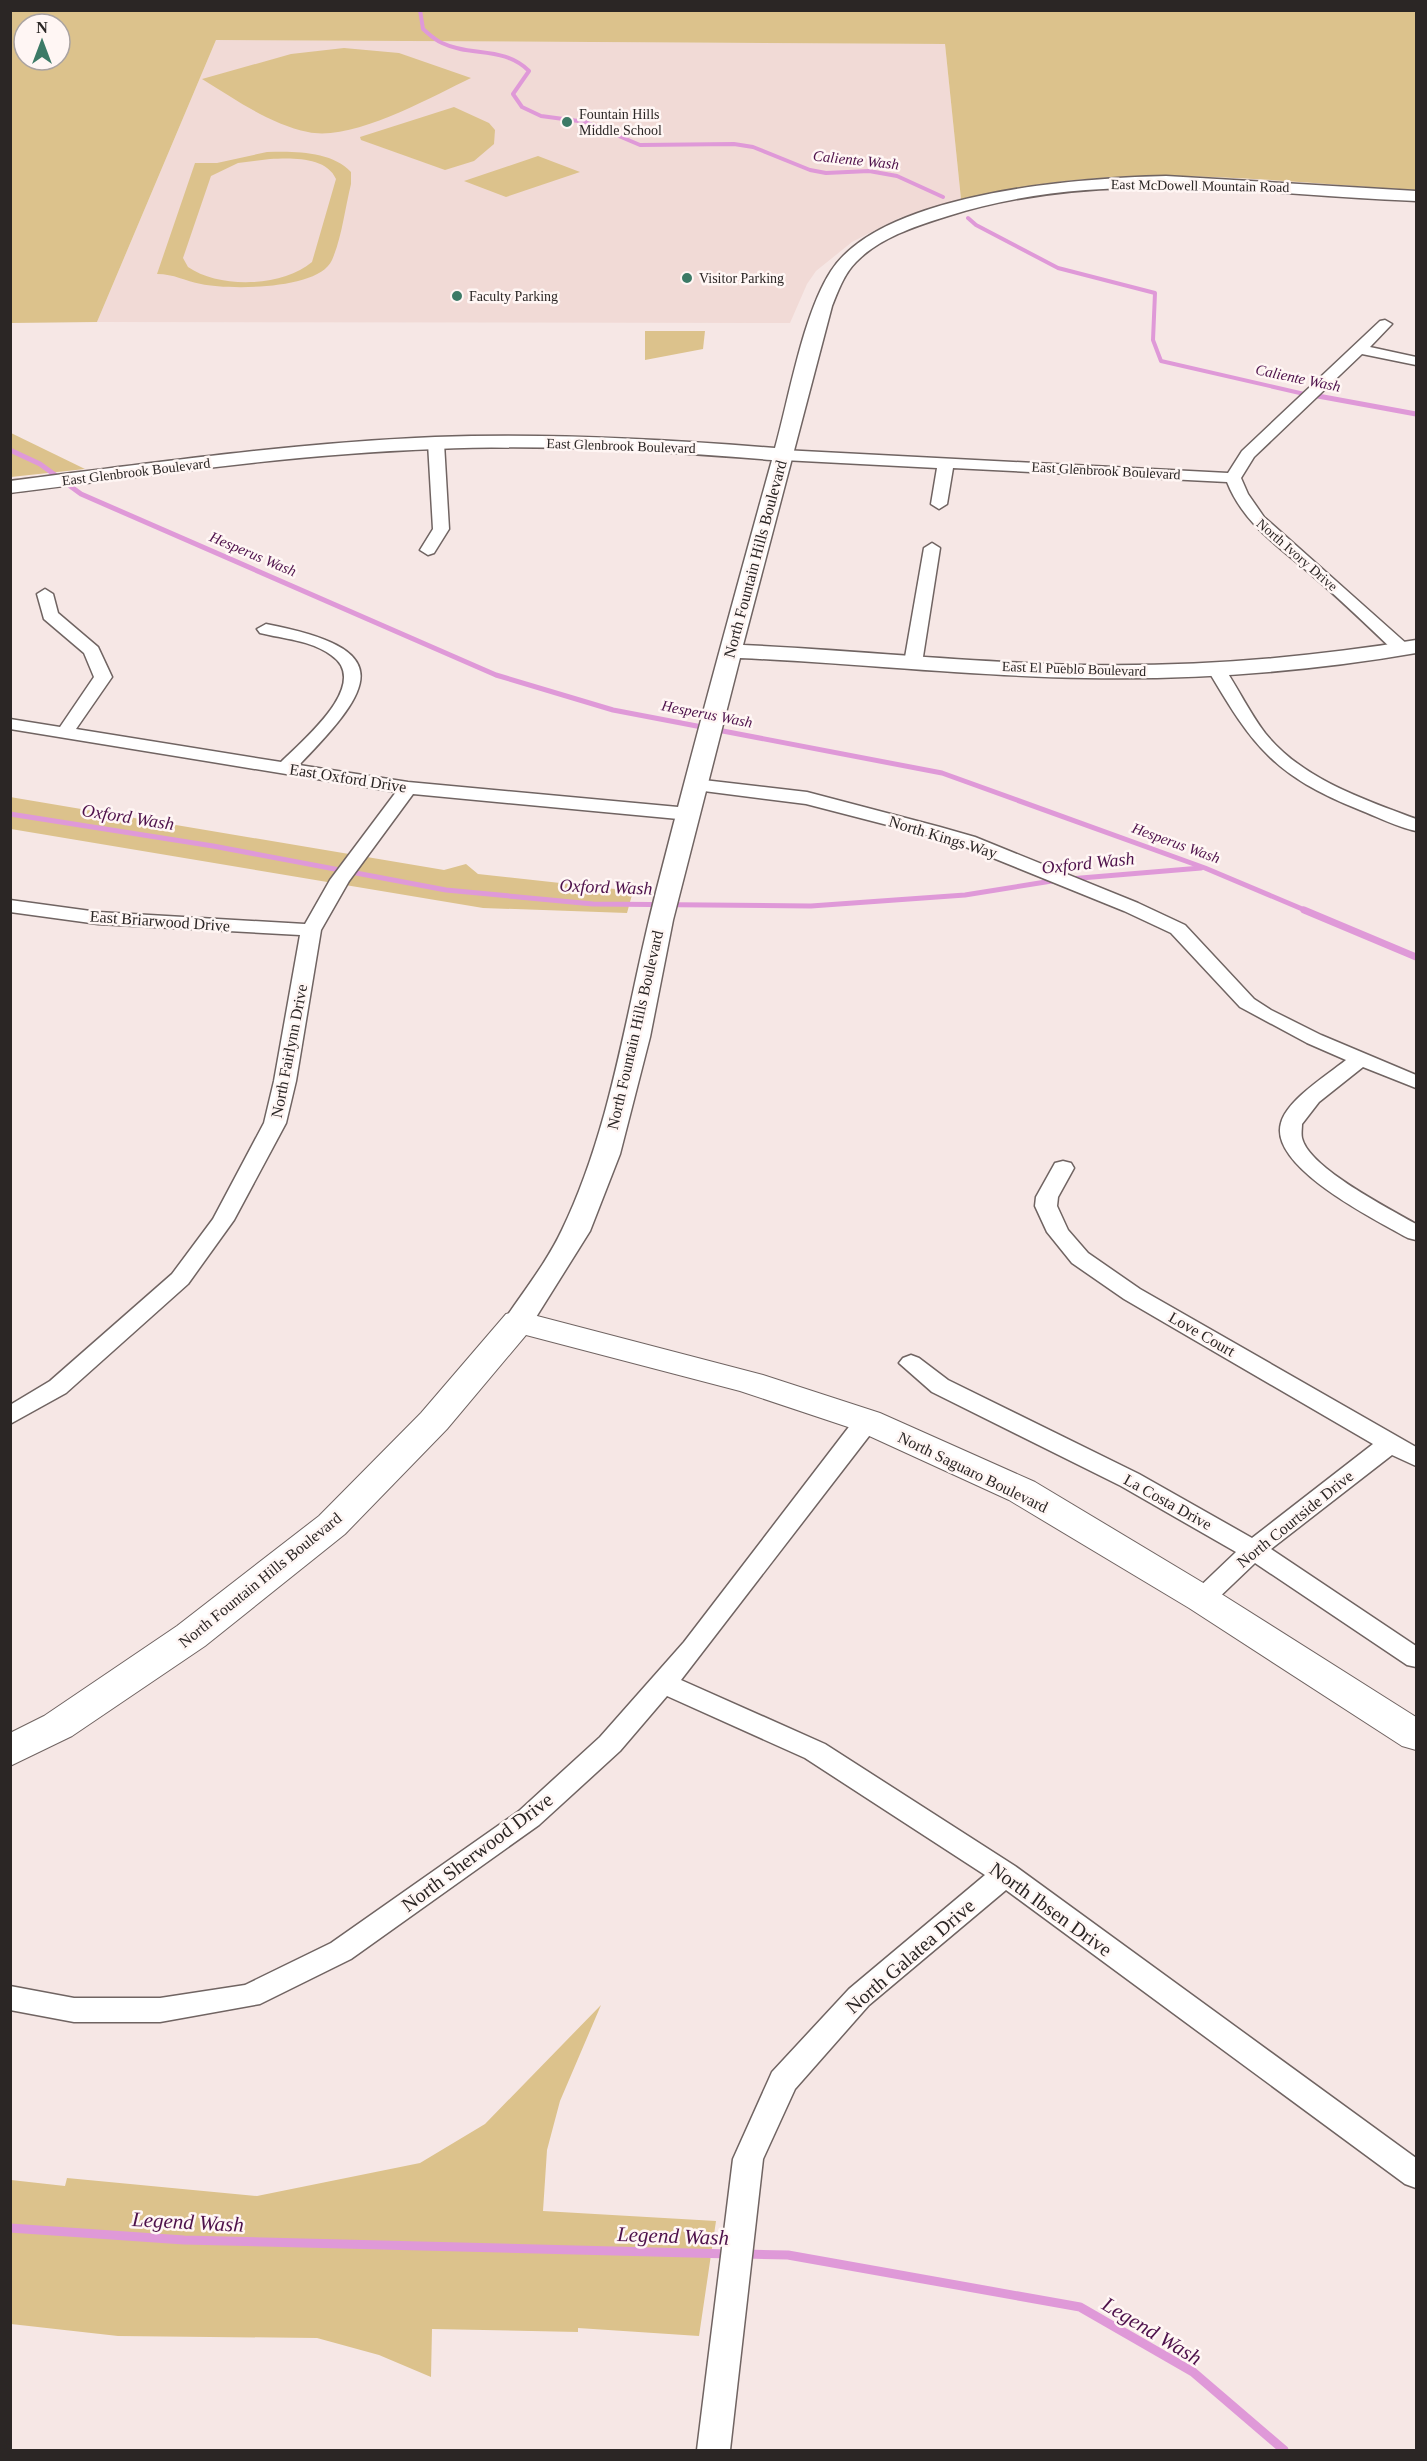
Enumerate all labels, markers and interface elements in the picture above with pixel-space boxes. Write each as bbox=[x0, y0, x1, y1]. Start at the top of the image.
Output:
north arrow bbox=[12, 12, 72, 72]
text: N bbox=[36, 19, 48, 36]
place label: Fountain Hills Middle School bbox=[579, 107, 662, 138]
marker: Fountain Hills Middle School bbox=[560, 115, 574, 129]
water label: Caliente Wash bbox=[812, 148, 900, 172]
street label: East McDowell Mountain Road bbox=[1111, 177, 1289, 195]
marker: Visitor Parking bbox=[680, 271, 694, 285]
place label: Visitor Parking bbox=[699, 271, 784, 286]
marker: Faculty Parking bbox=[450, 289, 464, 303]
place label: Faculty Parking bbox=[469, 289, 558, 304]
water label: Caliente Wash bbox=[1254, 361, 1342, 395]
street label: East Glenbrook Boulevard bbox=[546, 436, 696, 456]
street label: East Glenbrook Boulevard bbox=[61, 455, 211, 489]
street label: North Fountain Hills Boulevard bbox=[720, 458, 790, 660]
street label: East Glenbrook Boulevard bbox=[1031, 460, 1181, 482]
street label: North Ivory Drive bbox=[1254, 516, 1340, 594]
water label: Hesperus Wash bbox=[206, 528, 299, 579]
street label: East El Pueblo Boulevard bbox=[1002, 659, 1146, 679]
water label: Hesperus Wash bbox=[659, 697, 754, 731]
street label: East Oxford Drive bbox=[288, 760, 408, 796]
water label: Oxford Wash bbox=[80, 800, 176, 834]
street label: North Kings Way bbox=[887, 812, 999, 862]
water label: Hesperus Wash bbox=[1129, 819, 1222, 866]
water label: Oxford Wash bbox=[1041, 848, 1135, 878]
water label: Oxford Wash bbox=[559, 875, 653, 899]
street label: East Briarwood Drive bbox=[89, 908, 231, 934]
street label: North Fountain Hills Boulevard bbox=[604, 929, 666, 1131]
street label: North Fairlynn Drive bbox=[268, 983, 311, 1120]
street label: Love Court bbox=[1166, 1308, 1238, 1360]
street label: North Saguaro Boulevard bbox=[895, 1428, 1051, 1517]
street label: North Courtside Drive bbox=[1234, 1467, 1356, 1571]
street label: La Costa Drive bbox=[1121, 1471, 1215, 1533]
street label: North Fountain Hills Boulevard bbox=[175, 1509, 345, 1651]
street label: North Sherwood Drive bbox=[397, 1788, 557, 1916]
street label: North Ibsen Drive bbox=[986, 1857, 1116, 1961]
street label: North Galatea Drive bbox=[841, 1894, 979, 2018]
water label: Legend Wash bbox=[131, 2207, 244, 2237]
water label: Legend Wash bbox=[616, 2222, 729, 2250]
water label: Legend Wash bbox=[1097, 2291, 1206, 2370]

